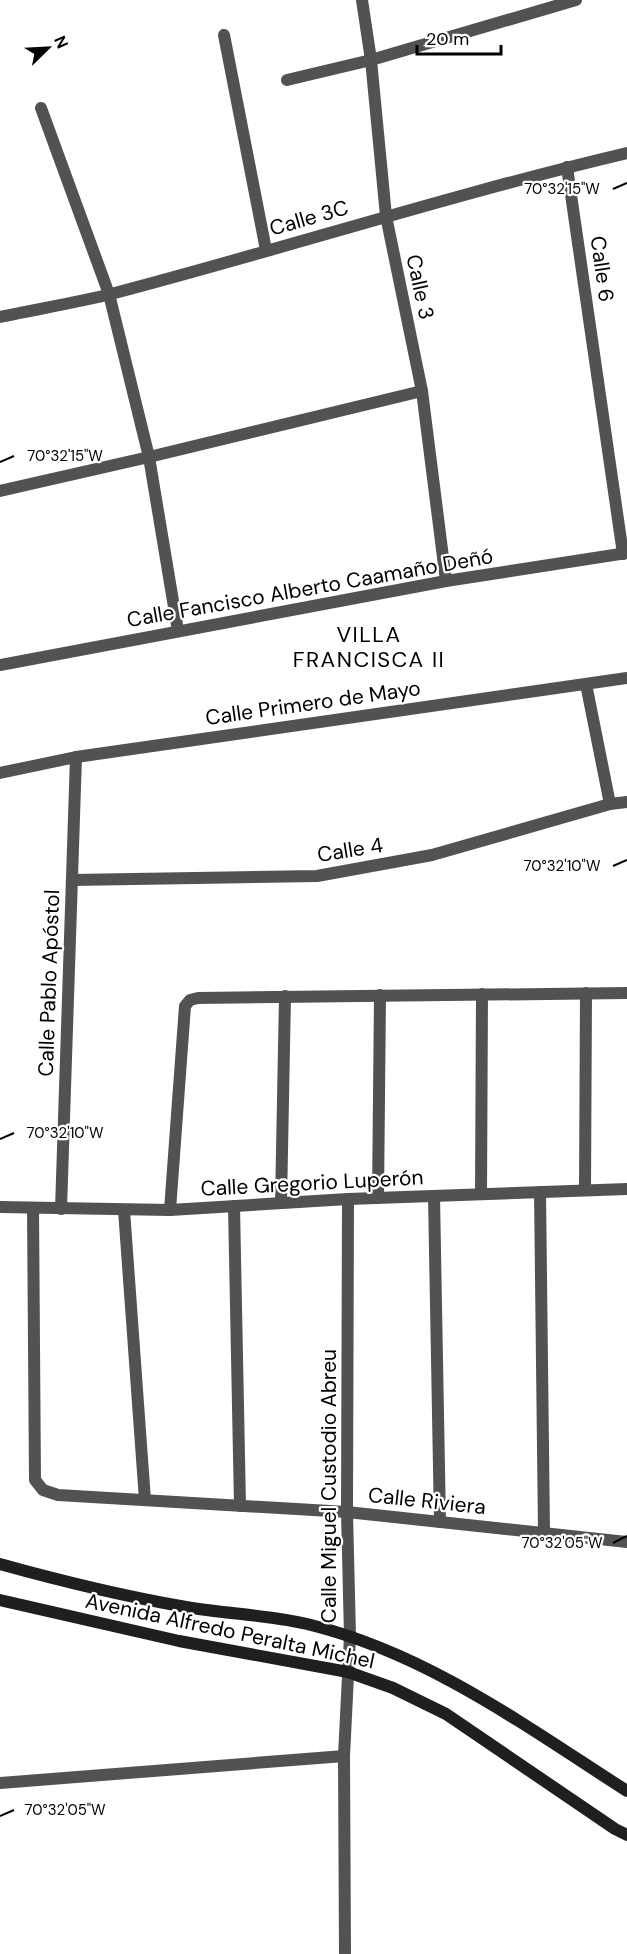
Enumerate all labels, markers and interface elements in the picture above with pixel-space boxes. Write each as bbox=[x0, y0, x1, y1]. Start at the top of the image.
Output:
north arrow bbox=[18, 18, 78, 78]
scale bar bbox=[417, 18, 501, 56]
text: 20 m bbox=[426, 27, 469, 51]
text: N bbox=[49, 33, 73, 52]
text: 70°32'15"W bbox=[524, 179, 600, 199]
street label: Calle 3C bbox=[266, 193, 352, 243]
street label: Calle 6 bbox=[584, 234, 620, 304]
street label: Calle 3 bbox=[399, 252, 441, 322]
text: 70°32'15"W bbox=[27, 446, 103, 466]
street label: Calle Fancisco Alberto Caamaño Deñó bbox=[125, 542, 495, 634]
district label: VILLA FRANCISCA II bbox=[293, 620, 445, 674]
street label: Calle Primero de Mayo bbox=[204, 674, 422, 732]
street label: Calle 4 bbox=[315, 831, 385, 869]
text: 70°32'10"W bbox=[524, 856, 601, 876]
street label: Calle Pablo Apóstol bbox=[32, 889, 66, 1077]
text: 70°32'10"W bbox=[27, 1123, 104, 1143]
street label: Calle Gregorio Luperón bbox=[200, 1163, 424, 1203]
street label: Calle Miguel Custodio Abreu bbox=[315, 1349, 343, 1623]
street label: Calle Riviera bbox=[367, 1481, 487, 1521]
text: 70°32'05"W bbox=[521, 1533, 603, 1553]
street label: Avenida Alfredo Peralta Michel bbox=[83, 1587, 377, 1675]
text: 70°32'05"W bbox=[24, 1800, 106, 1820]

